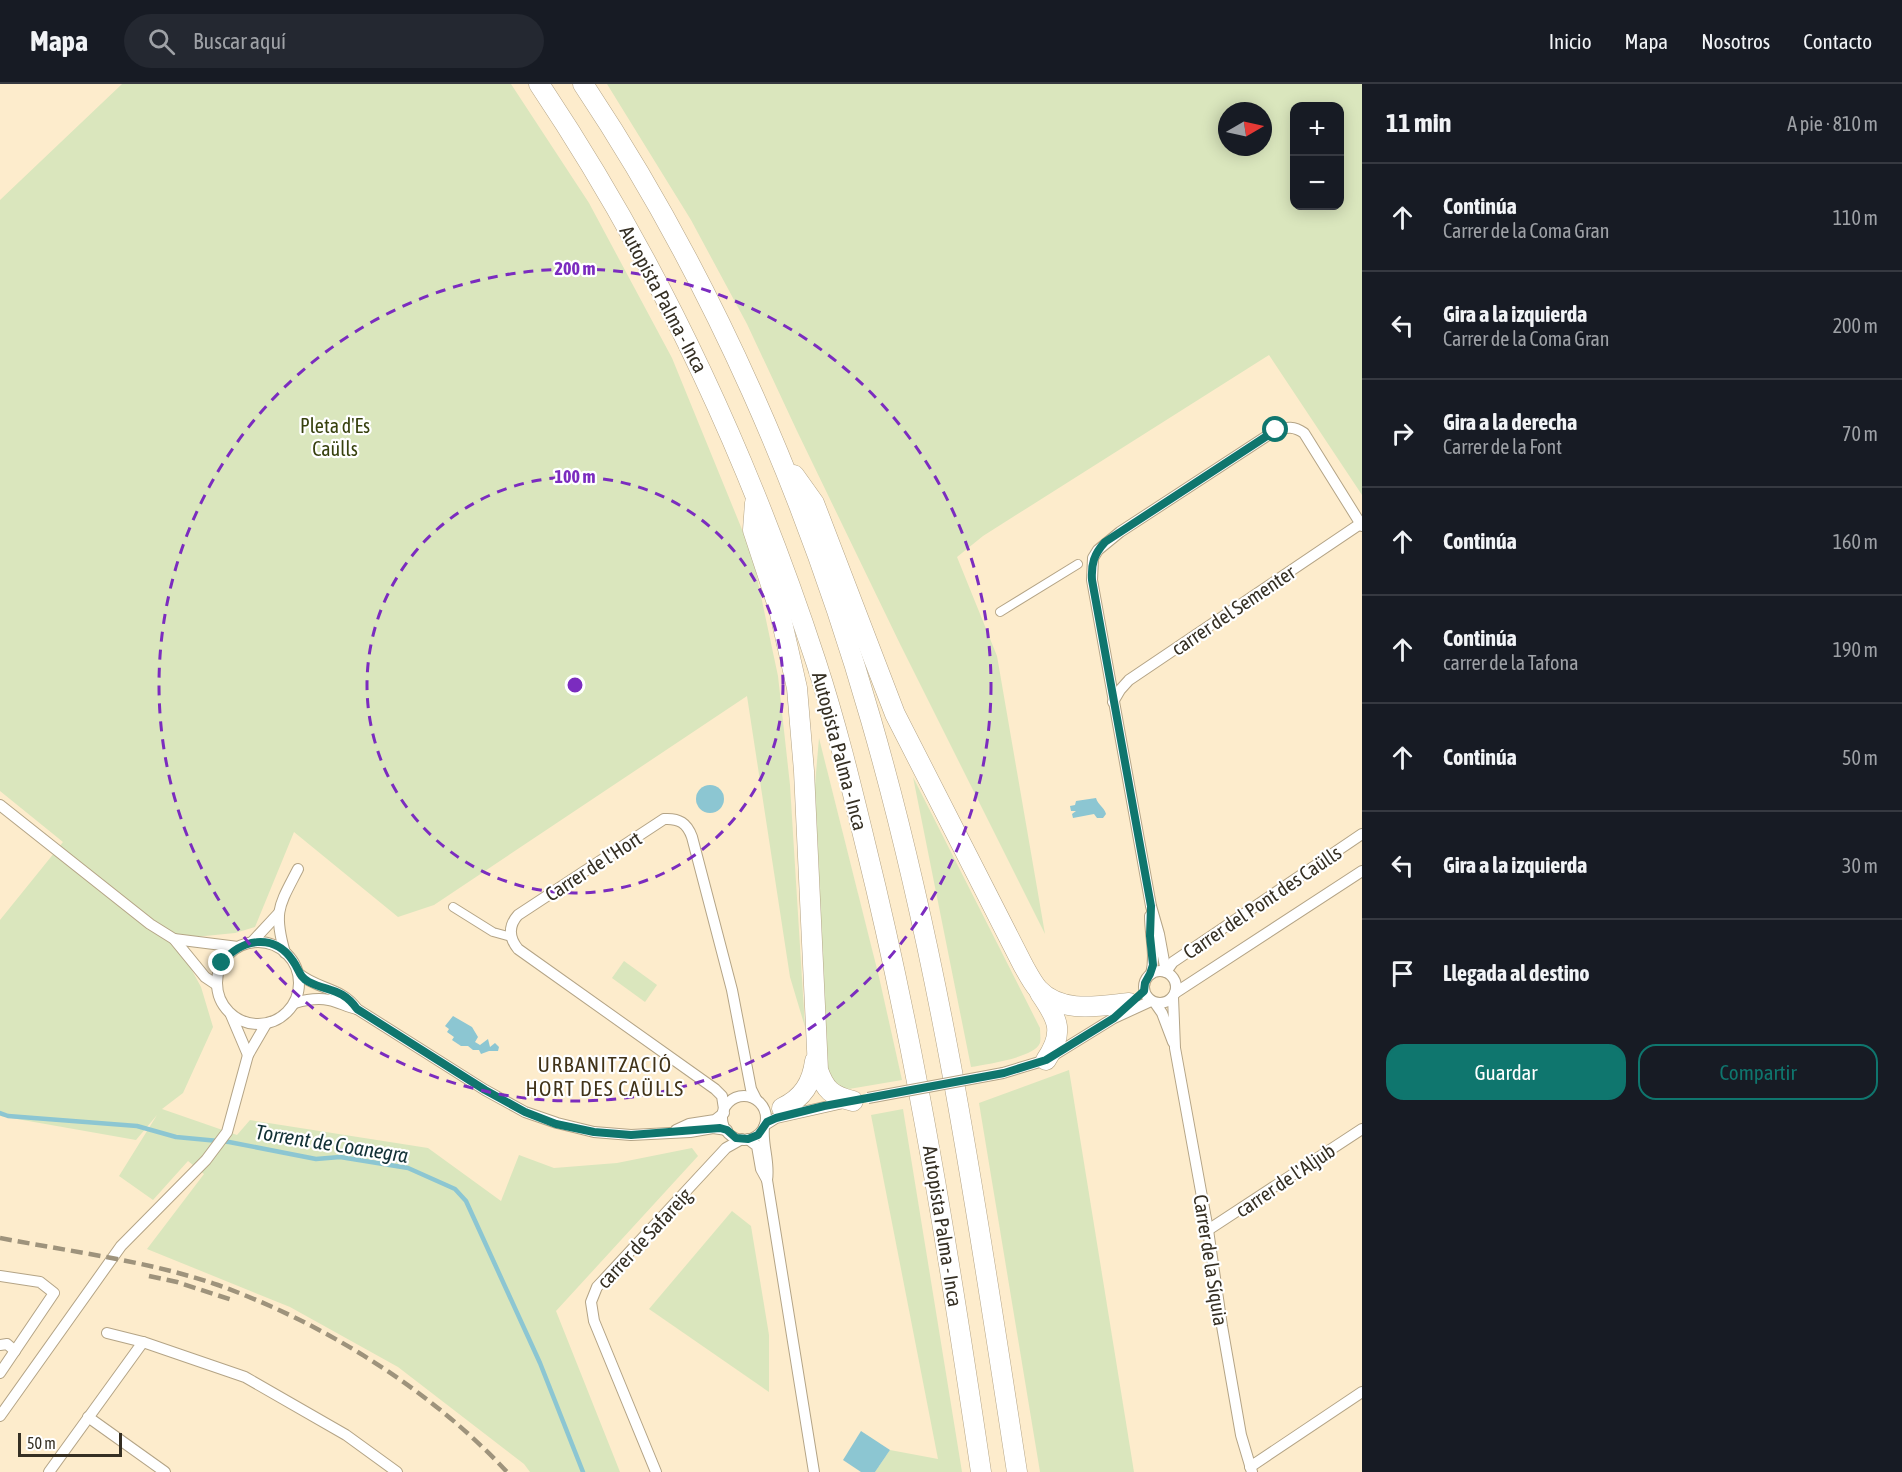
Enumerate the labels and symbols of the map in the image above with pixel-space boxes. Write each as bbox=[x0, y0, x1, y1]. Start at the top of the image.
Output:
north arrow bbox=[1218, 102, 1272, 156]
street label: Autopista Palma - Inca bbox=[616, 222, 712, 376]
text: 200 m bbox=[555, 258, 595, 279]
park label: Pleta d'Es Caülls bbox=[300, 414, 370, 460]
route start bbox=[1262, 416, 1288, 442]
text: 100 m bbox=[555, 466, 595, 487]
street label: carrer del Sementer bbox=[1167, 560, 1300, 660]
street label: Autopista Palma - Inca bbox=[808, 669, 872, 833]
centre of rings bbox=[565, 675, 585, 695]
street label: Carrer de l'Hort bbox=[541, 826, 646, 906]
street label: Carrer del Pont des Caülls bbox=[1179, 841, 1345, 963]
route end bbox=[208, 949, 234, 975]
district label: URBANITZACIÓ HORT DES CAÜLLS bbox=[525, 1052, 685, 1100]
water label: Torrent de Coanegra bbox=[254, 1119, 410, 1167]
street label: carrer de l'Aljub bbox=[1231, 1138, 1339, 1222]
street label: Autopista Palma - Inca bbox=[919, 1144, 967, 1308]
street label: carrer de Safareig bbox=[592, 1183, 696, 1293]
street label: Carrer de la Síquia bbox=[1189, 1193, 1233, 1327]
scale bar bbox=[18, 1430, 122, 1458]

